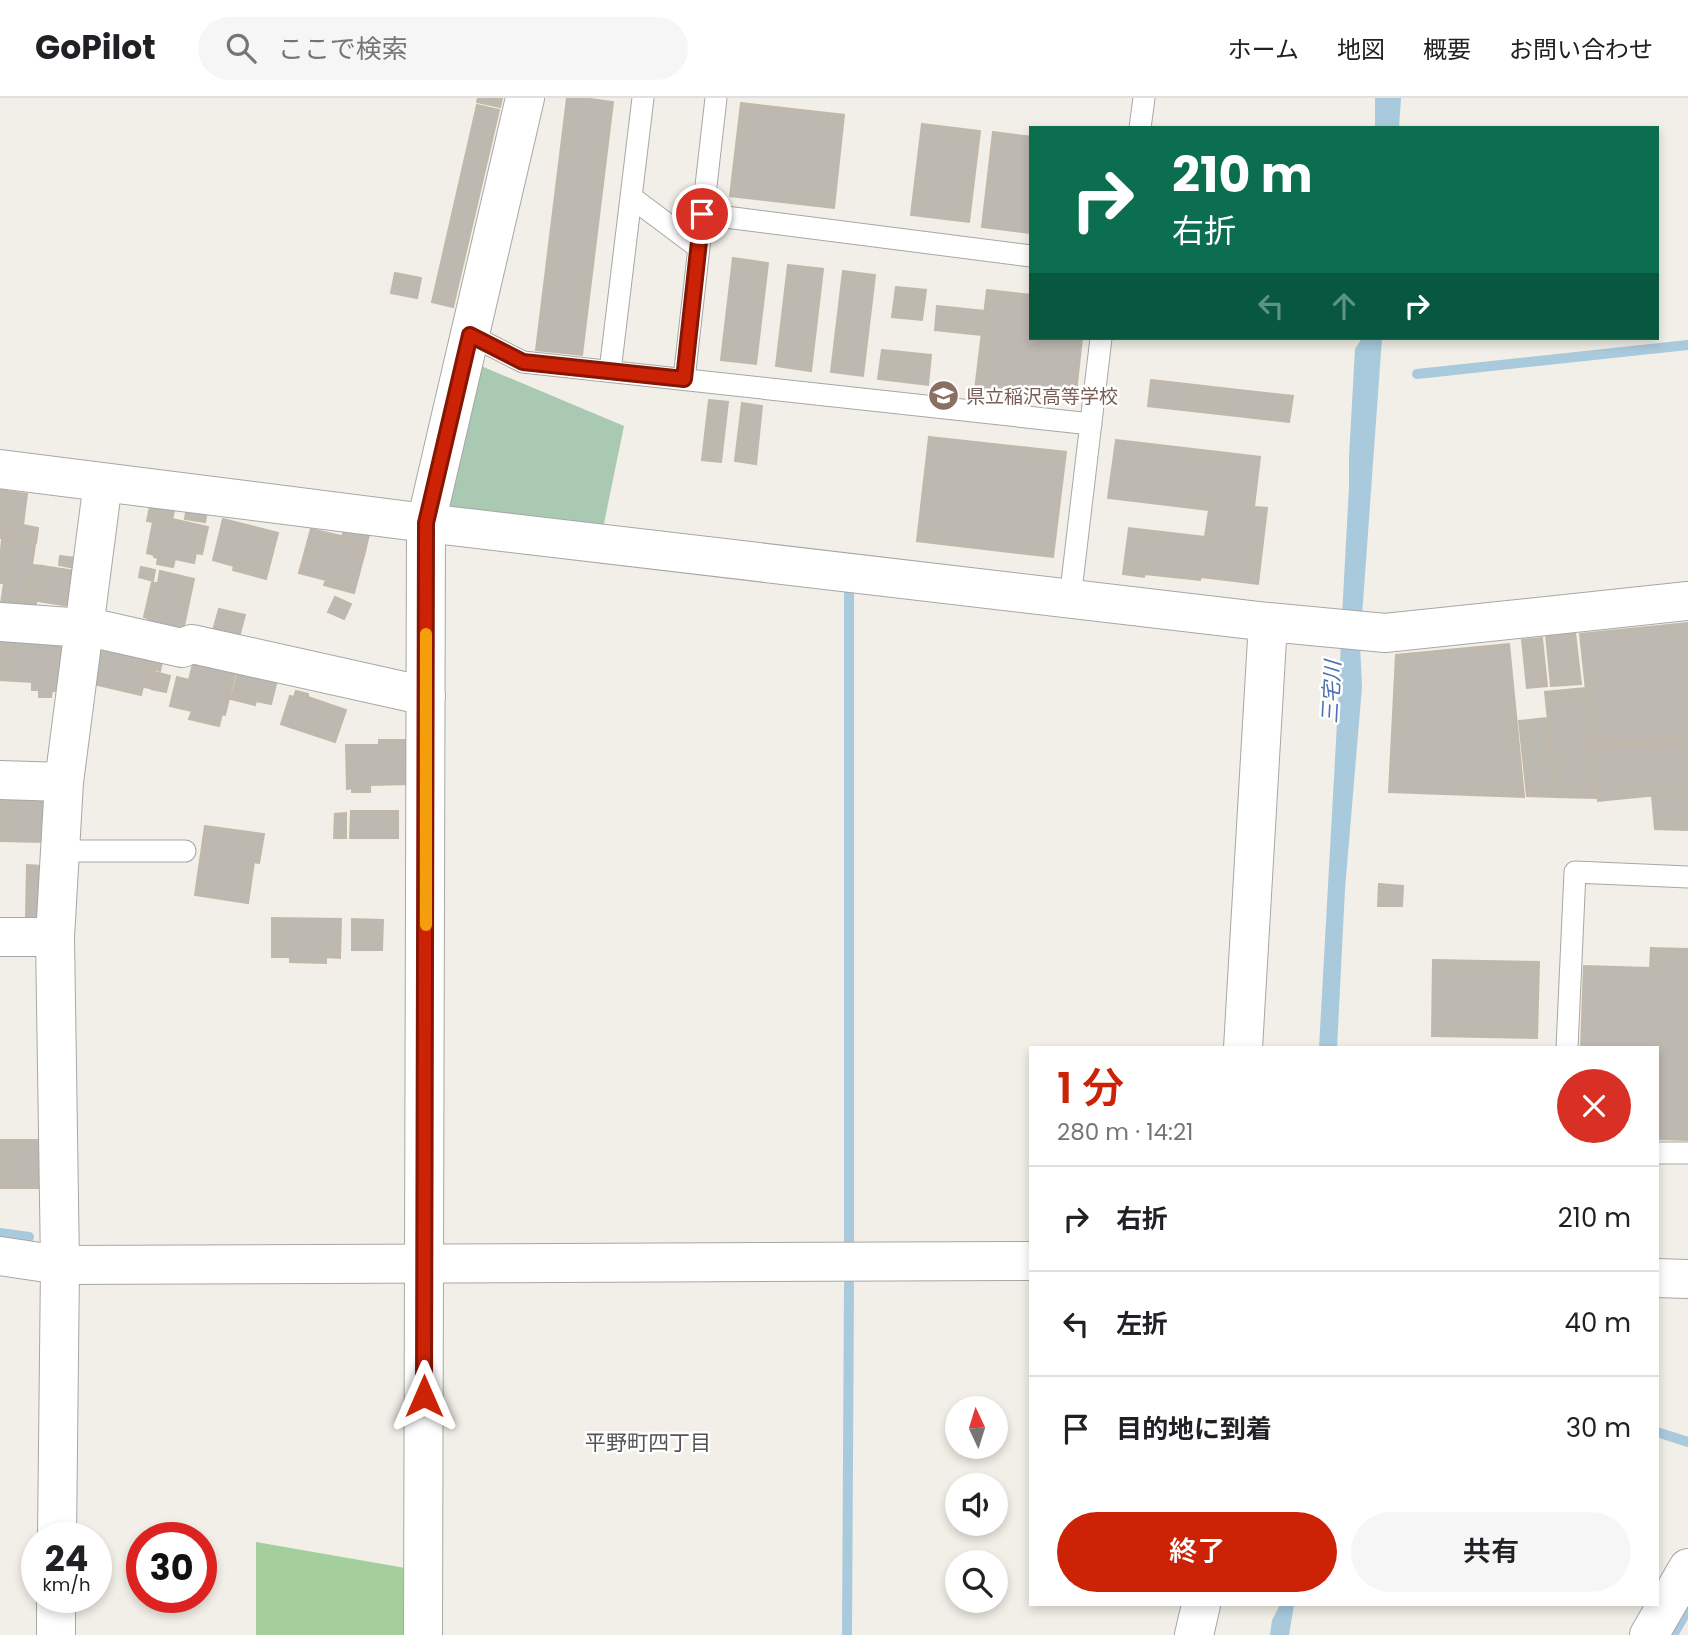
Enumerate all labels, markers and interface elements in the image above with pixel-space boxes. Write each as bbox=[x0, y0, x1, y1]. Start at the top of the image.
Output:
search box bbox=[198, 17, 688, 80]
text: GoPilot bbox=[35, 24, 156, 71]
icon: search bbox=[222, 29, 260, 67]
text: ここで検索 bbox=[278, 31, 408, 67]
text: ホーム bbox=[1228, 33, 1299, 66]
text: 地図 bbox=[1337, 33, 1385, 66]
text: 概要 bbox=[1423, 33, 1471, 66]
text: お問い合わせ bbox=[1509, 33, 1653, 66]
text: 210 m bbox=[1172, 141, 1313, 209]
icon: right bbox=[1057, 154, 1148, 245]
pin bbox=[672, 184, 732, 244]
icon: arrive bbox=[683, 195, 721, 233]
text: 右折 bbox=[1172, 208, 1236, 253]
icon: left bbox=[1252, 287, 1290, 325]
icon: ahead bbox=[1325, 287, 1363, 325]
icon: right bbox=[1398, 287, 1436, 325]
school or university icon: 県立稲沢高等学校 bbox=[926, 379, 960, 413]
place label: 県立稲沢高等学校 bbox=[966, 383, 1118, 410]
water label: 三宅川 bbox=[1315, 658, 1347, 724]
text: 1 分 bbox=[1057, 1059, 1124, 1118]
button: close bbox=[1557, 1069, 1631, 1143]
text: 280 m · 14:21 bbox=[1057, 1116, 1193, 1148]
icon: right bbox=[1057, 1200, 1095, 1238]
text: 210 m bbox=[1558, 1200, 1631, 1236]
text: 右折 bbox=[1116, 1201, 1168, 1237]
icon: left bbox=[1057, 1305, 1095, 1343]
text: 40 m bbox=[1565, 1305, 1631, 1341]
text: 左折 bbox=[1116, 1306, 1168, 1342]
position arrow bbox=[387, 1359, 461, 1433]
north arrow bbox=[945, 1396, 1008, 1460]
map controls bbox=[945, 1396, 1008, 1613]
icon: arrive bbox=[1057, 1410, 1095, 1448]
text: 30 m bbox=[1566, 1410, 1631, 1446]
text: 目的地に到着 bbox=[1116, 1411, 1272, 1447]
district label: 平野町四丁目 bbox=[585, 1428, 711, 1457]
button: sound bbox=[945, 1473, 1008, 1536]
button: 終了 bbox=[1057, 1512, 1337, 1592]
button: 共有 bbox=[1351, 1512, 1631, 1592]
speed limit sign: 30 bbox=[126, 1522, 217, 1613]
text: 24 bbox=[45, 1534, 88, 1583]
button: search bbox=[945, 1550, 1008, 1613]
text: km/h bbox=[43, 1572, 90, 1597]

